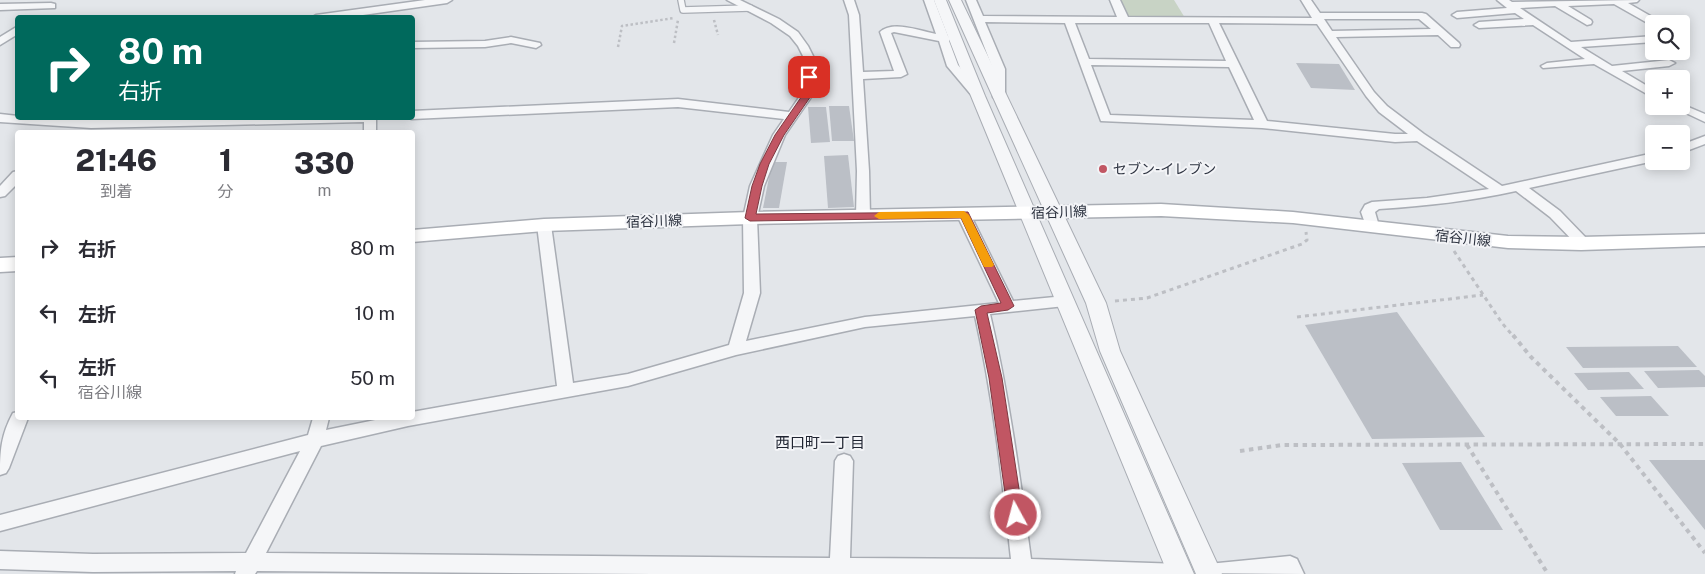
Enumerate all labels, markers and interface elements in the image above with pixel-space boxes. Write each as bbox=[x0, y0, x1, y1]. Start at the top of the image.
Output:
map controls bbox=[1645, 15, 1690, 170]
button: search bbox=[1645, 15, 1690, 60]
text: 80 m bbox=[118, 31, 203, 72]
icon: right bbox=[35, 35, 100, 100]
pin bbox=[788, 56, 830, 98]
icon: arrive bbox=[795, 63, 823, 91]
button: + bbox=[1645, 70, 1690, 115]
text: 右折 bbox=[118, 78, 162, 104]
button: − bbox=[1645, 125, 1690, 170]
text: 21:46 bbox=[75, 142, 157, 178]
text: 1 bbox=[219, 142, 232, 178]
text: 330 bbox=[294, 145, 355, 181]
place label: セブン-イレブン bbox=[1113, 161, 1216, 177]
marker: セブン-イレブン bbox=[1097, 163, 1109, 175]
text: m bbox=[317, 181, 331, 200]
text: 到着 bbox=[100, 182, 132, 201]
text: 分 bbox=[218, 182, 234, 201]
street label: 宿谷川線 bbox=[1031, 203, 1087, 221]
street label: 宿谷川線 bbox=[626, 212, 682, 230]
street label: 宿谷川線 bbox=[1434, 227, 1492, 249]
icon: right bbox=[35, 234, 63, 262]
text: 80 m bbox=[350, 237, 395, 259]
text: 右折 bbox=[78, 238, 116, 260]
icon: left bbox=[35, 299, 63, 327]
text: 10 m bbox=[355, 302, 395, 324]
text: 左折 bbox=[78, 303, 116, 325]
text: 左折 bbox=[78, 356, 116, 378]
icon: left bbox=[35, 364, 63, 392]
text: 50 m bbox=[350, 367, 395, 389]
text: 宿谷川線 bbox=[78, 383, 142, 402]
district label: 西口町一丁目 bbox=[775, 434, 865, 451]
position arrow bbox=[989, 488, 1041, 540]

